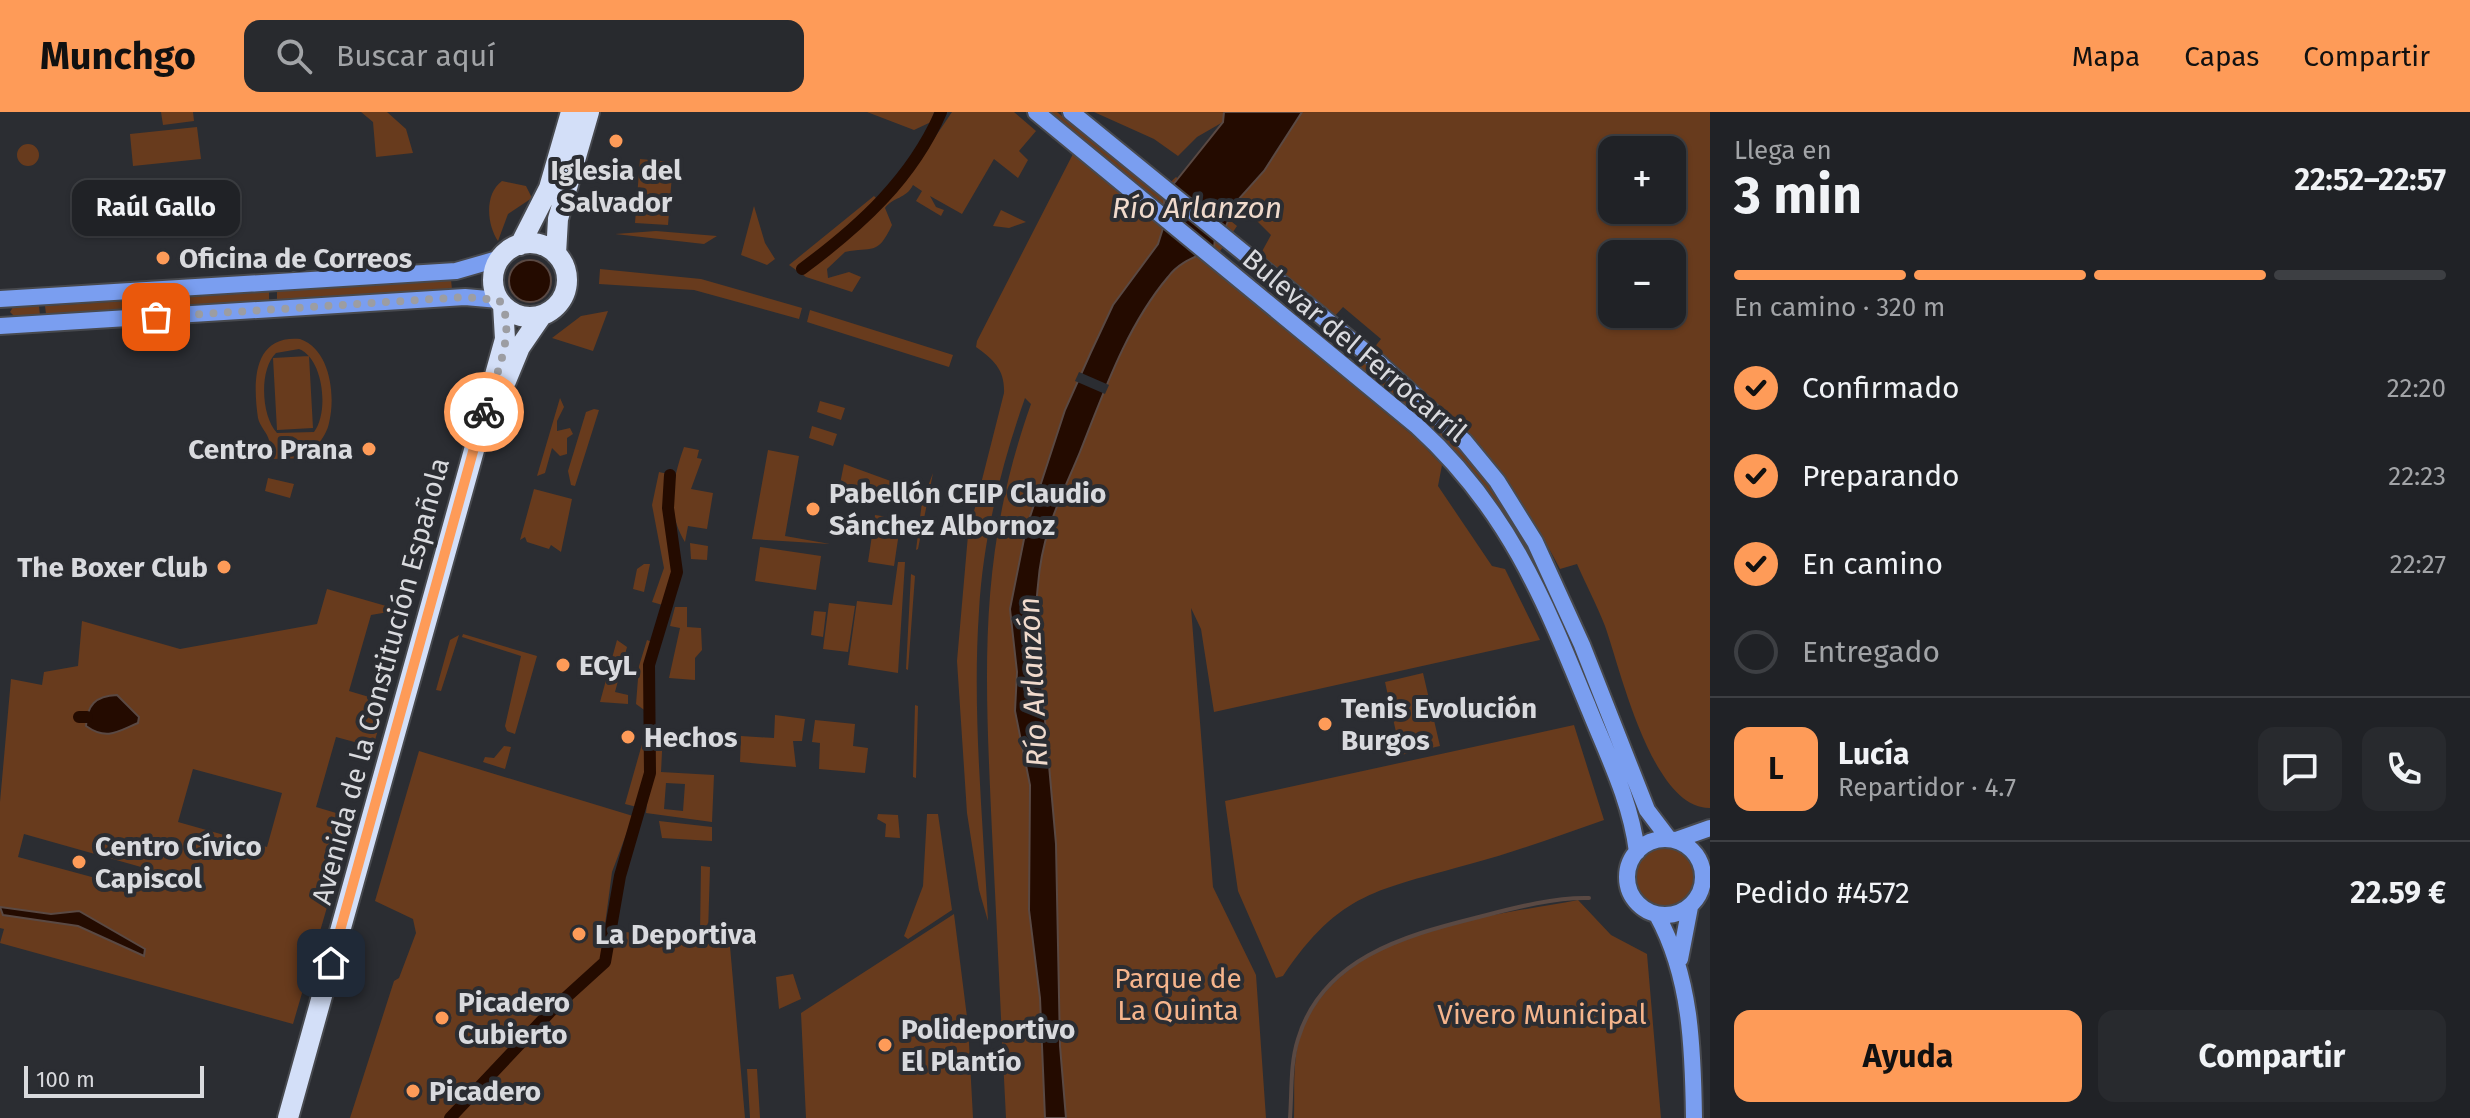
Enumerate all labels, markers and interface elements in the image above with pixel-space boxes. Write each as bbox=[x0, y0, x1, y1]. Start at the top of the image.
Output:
search box bbox=[244, 20, 804, 92]
text: Munchgo bbox=[40, 33, 196, 79]
icon: search bbox=[272, 34, 316, 78]
text: Buscar aquí bbox=[336, 38, 496, 74]
text: Mapa bbox=[2072, 40, 2140, 73]
text: Capas bbox=[2184, 40, 2259, 73]
text: Compartir bbox=[2303, 40, 2430, 73]
marker: Iglesia del Salvador bbox=[607, 132, 625, 150]
text: Llega en bbox=[1734, 135, 1832, 166]
map controls bbox=[1598, 136, 1686, 328]
button: + bbox=[1598, 136, 1686, 224]
place label: Iglesia del Salvador bbox=[550, 154, 682, 219]
text: 22:52–22:57 bbox=[2294, 162, 2446, 198]
text: 3 min bbox=[1734, 164, 1862, 227]
callout: Raúl Gallo bbox=[72, 181, 240, 237]
water label: Río Arlanzon bbox=[1112, 190, 1282, 226]
text: Raúl Gallo bbox=[96, 192, 216, 223]
button: − bbox=[1598, 240, 1686, 328]
place label: Oficina de Correos bbox=[179, 242, 412, 275]
street label: Bulevar del Ferrocarril bbox=[1236, 242, 1473, 449]
marker: Oficina de Correos bbox=[154, 249, 172, 267]
pin bbox=[122, 283, 190, 351]
text: En camino · 320 m bbox=[1734, 292, 1945, 323]
icon: bag bbox=[134, 295, 178, 339]
icon: check bbox=[1734, 366, 1778, 410]
text: Confirmado bbox=[1802, 370, 1960, 406]
courier bbox=[444, 372, 524, 452]
text: 22:20 bbox=[2387, 373, 2446, 404]
icon: bike bbox=[462, 390, 506, 434]
place label: Centro Prana bbox=[188, 433, 353, 466]
marker: Centro Prana bbox=[360, 440, 378, 458]
street label: Avenida de la Constitución Española bbox=[305, 454, 456, 908]
icon: check bbox=[1734, 454, 1778, 498]
text: Preparando bbox=[1802, 458, 1960, 494]
text: 22:23 bbox=[2388, 461, 2446, 492]
place label: Pabellón CEIP Claudio Sánchez Albornoz bbox=[829, 477, 1106, 542]
marker: Pabellón CEIP Claudio Sánchez Albornoz bbox=[804, 500, 822, 518]
icon: check bbox=[1734, 542, 1778, 586]
text: En camino bbox=[1802, 546, 1943, 582]
text: 22:27 bbox=[2390, 549, 2446, 580]
place label: The Boxer Club bbox=[17, 551, 208, 584]
marker: The Boxer Club bbox=[215, 558, 233, 576]
water label: Río Arlanzón bbox=[1011, 596, 1055, 768]
text: Entregado bbox=[1802, 634, 1940, 670]
place label: ECyL bbox=[579, 649, 637, 682]
marker: ECyL bbox=[554, 656, 572, 674]
place label: Tenis Evolución Burgos bbox=[1341, 692, 1537, 757]
marker: Tenis Evolución Burgos bbox=[1316, 715, 1334, 733]
place label: Hechos bbox=[644, 721, 738, 754]
button: chat bbox=[2258, 727, 2342, 811]
button: phone bbox=[2362, 727, 2446, 811]
marker: Hechos bbox=[619, 728, 637, 746]
text: Lucía bbox=[1838, 736, 1909, 772]
text: L bbox=[1768, 751, 1784, 787]
text: Repartidor · 4.7 bbox=[1838, 772, 2016, 803]
place label: Centro Cívico Capiscol bbox=[95, 830, 262, 895]
marker: Centro Cívico Capiscol bbox=[70, 853, 88, 871]
text: Pedido #4572 bbox=[1734, 875, 1910, 911]
text: 22.59 € bbox=[2350, 875, 2446, 911]
place label: La Deportiva bbox=[595, 918, 757, 951]
marker: La Deportiva bbox=[570, 925, 588, 943]
pin bbox=[297, 929, 365, 997]
icon: home bbox=[309, 941, 353, 985]
park label: Parque de La Quinta bbox=[1114, 962, 1242, 1027]
place label: Picadero Cubierto bbox=[458, 986, 570, 1051]
park label: Vivero Municipal bbox=[1437, 998, 1647, 1031]
marker: Picadero Cubierto bbox=[433, 1009, 451, 1027]
button: Ayuda bbox=[1734, 1010, 2082, 1102]
button: Compartir bbox=[2098, 1010, 2446, 1102]
place label: Polideportivo El Plantío bbox=[901, 1013, 1075, 1078]
marker: Polideportivo El Plantío bbox=[876, 1036, 894, 1054]
scale bar bbox=[24, 1062, 204, 1098]
text: 100 m bbox=[36, 1066, 95, 1093]
place label: Picadero bbox=[429, 1075, 541, 1108]
marker: Picadero bbox=[404, 1082, 422, 1100]

